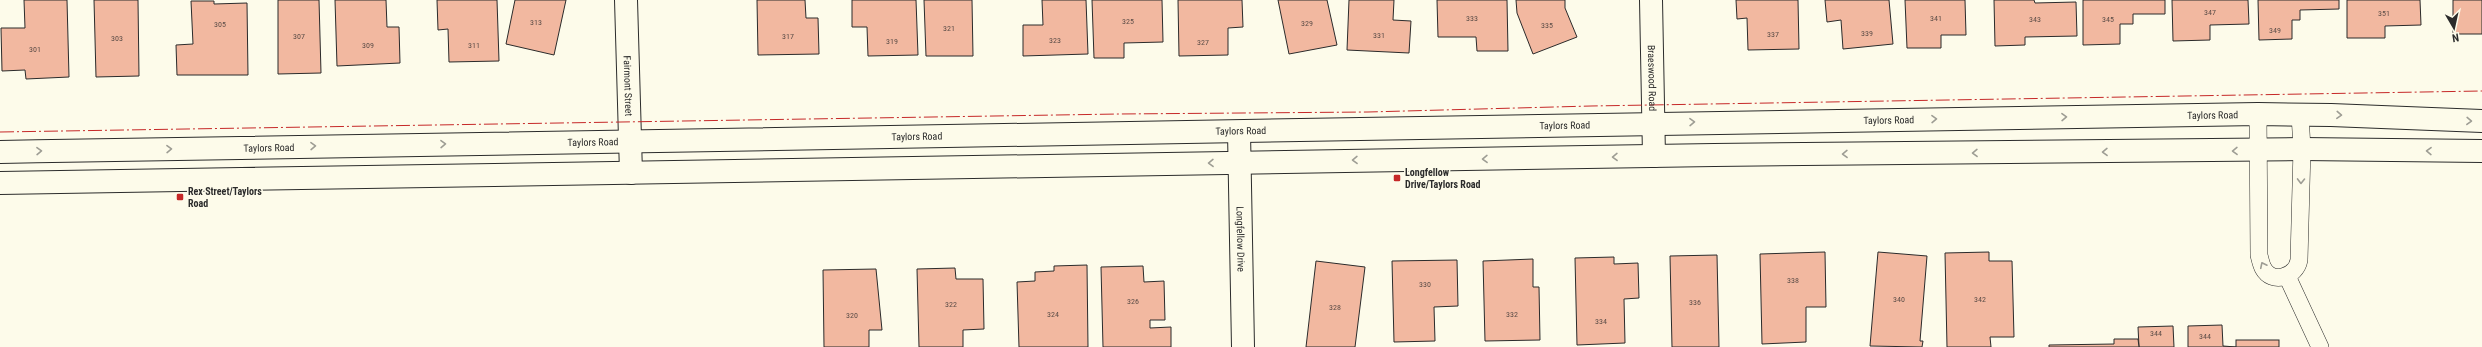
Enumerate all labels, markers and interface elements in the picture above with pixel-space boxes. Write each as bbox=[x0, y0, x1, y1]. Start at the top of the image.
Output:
house number: 347 bbox=[2204, 8, 2216, 17]
north arrow bbox=[2434, 8, 2474, 48]
house number: 351 bbox=[2378, 9, 2390, 18]
house number: 333 bbox=[1466, 14, 1478, 23]
house number: 341 bbox=[1930, 14, 1942, 23]
house number: 343 bbox=[2029, 15, 2041, 24]
house number: 345 bbox=[2102, 15, 2114, 24]
house number: 325 bbox=[1122, 17, 1134, 26]
house number: 313 bbox=[530, 18, 542, 27]
house number: 329 bbox=[1301, 19, 1313, 28]
house number: 305 bbox=[214, 20, 226, 29]
house number: 335 bbox=[1541, 21, 1553, 30]
house number: 321 bbox=[943, 24, 955, 33]
house number: 349 bbox=[2269, 26, 2281, 35]
house number: 339 bbox=[1861, 29, 1873, 38]
house number: 337 bbox=[1767, 30, 1779, 39]
text: N bbox=[2451, 30, 2460, 44]
house number: 331 bbox=[1373, 31, 1385, 40]
house number: 307 bbox=[293, 32, 305, 41]
house number: 317 bbox=[782, 32, 794, 41]
house number: 303 bbox=[111, 34, 123, 43]
house number: 323 bbox=[1049, 36, 1061, 45]
house number: 319 bbox=[886, 37, 898, 46]
house number: 327 bbox=[1197, 38, 1209, 47]
house number: 309 bbox=[362, 41, 374, 50]
house number: 311 bbox=[468, 41, 480, 50]
house number: 301 bbox=[29, 45, 41, 54]
street label: Braeswood Road bbox=[1646, 45, 1658, 111]
street label: Fairmont Street bbox=[622, 55, 634, 117]
street label: Taylors Road bbox=[2187, 109, 2238, 121]
one-way arrow bbox=[2336, 111, 2342, 119]
one-way arrow bbox=[2061, 113, 2067, 121]
street label: Taylors Road bbox=[1863, 114, 1914, 126]
one-way arrow bbox=[1931, 115, 1937, 123]
one-way arrow bbox=[2466, 117, 2472, 125]
one-way arrow bbox=[1689, 118, 1695, 126]
street label: Taylors Road bbox=[1539, 119, 1590, 131]
street label: Taylors Road bbox=[1215, 125, 1266, 137]
street label: Taylors Road bbox=[891, 130, 942, 142]
street label: Taylors Road bbox=[567, 136, 619, 148]
one-way arrow bbox=[440, 140, 446, 148]
street label: Taylors Road bbox=[243, 142, 295, 154]
one-way arrow bbox=[310, 142, 316, 150]
one-way arrow bbox=[166, 145, 172, 153]
one-way arrow bbox=[36, 147, 42, 155]
one-way arrow bbox=[2232, 147, 2238, 155]
one-way arrow bbox=[2426, 147, 2432, 155]
one-way arrow bbox=[2102, 148, 2108, 156]
one-way arrow bbox=[1972, 149, 1978, 157]
one-way arrow bbox=[1842, 150, 1848, 159]
one-way arrow bbox=[1612, 153, 1618, 161]
one-way arrow bbox=[1482, 154, 1488, 163]
one-way arrow bbox=[1352, 156, 1358, 164]
one-way arrow bbox=[1208, 158, 1214, 167]
place label: Longfellow Drive/Taylors Road bbox=[1405, 167, 1481, 190]
marker: Longfellow Drive/Taylors Road bbox=[1392, 173, 1402, 183]
one-way arrow bbox=[2297, 178, 2305, 184]
place label: Rex Street/Taylors Road bbox=[188, 186, 262, 209]
marker: Rex Street/Taylors Road bbox=[175, 192, 185, 202]
street label: Longfellow Drive bbox=[1234, 206, 1247, 272]
one-way arrow bbox=[2260, 262, 2268, 269]
house number: 338 bbox=[1787, 276, 1799, 285]
house number: 330 bbox=[1419, 280, 1431, 289]
house number: 340 bbox=[1893, 295, 1905, 304]
house number: 342 bbox=[1974, 295, 1986, 304]
house number: 326 bbox=[1127, 297, 1139, 306]
house number: 336 bbox=[1689, 298, 1701, 307]
house number: 322 bbox=[945, 300, 957, 309]
house number: 328 bbox=[1329, 303, 1341, 312]
house number: 324 bbox=[1047, 310, 1059, 319]
house number: 332 bbox=[1506, 310, 1518, 319]
house number: 320 bbox=[846, 311, 858, 320]
house number: 334 bbox=[1595, 317, 1607, 326]
house number: 344 bbox=[2150, 329, 2162, 338]
house number: 344 bbox=[2199, 332, 2211, 341]

